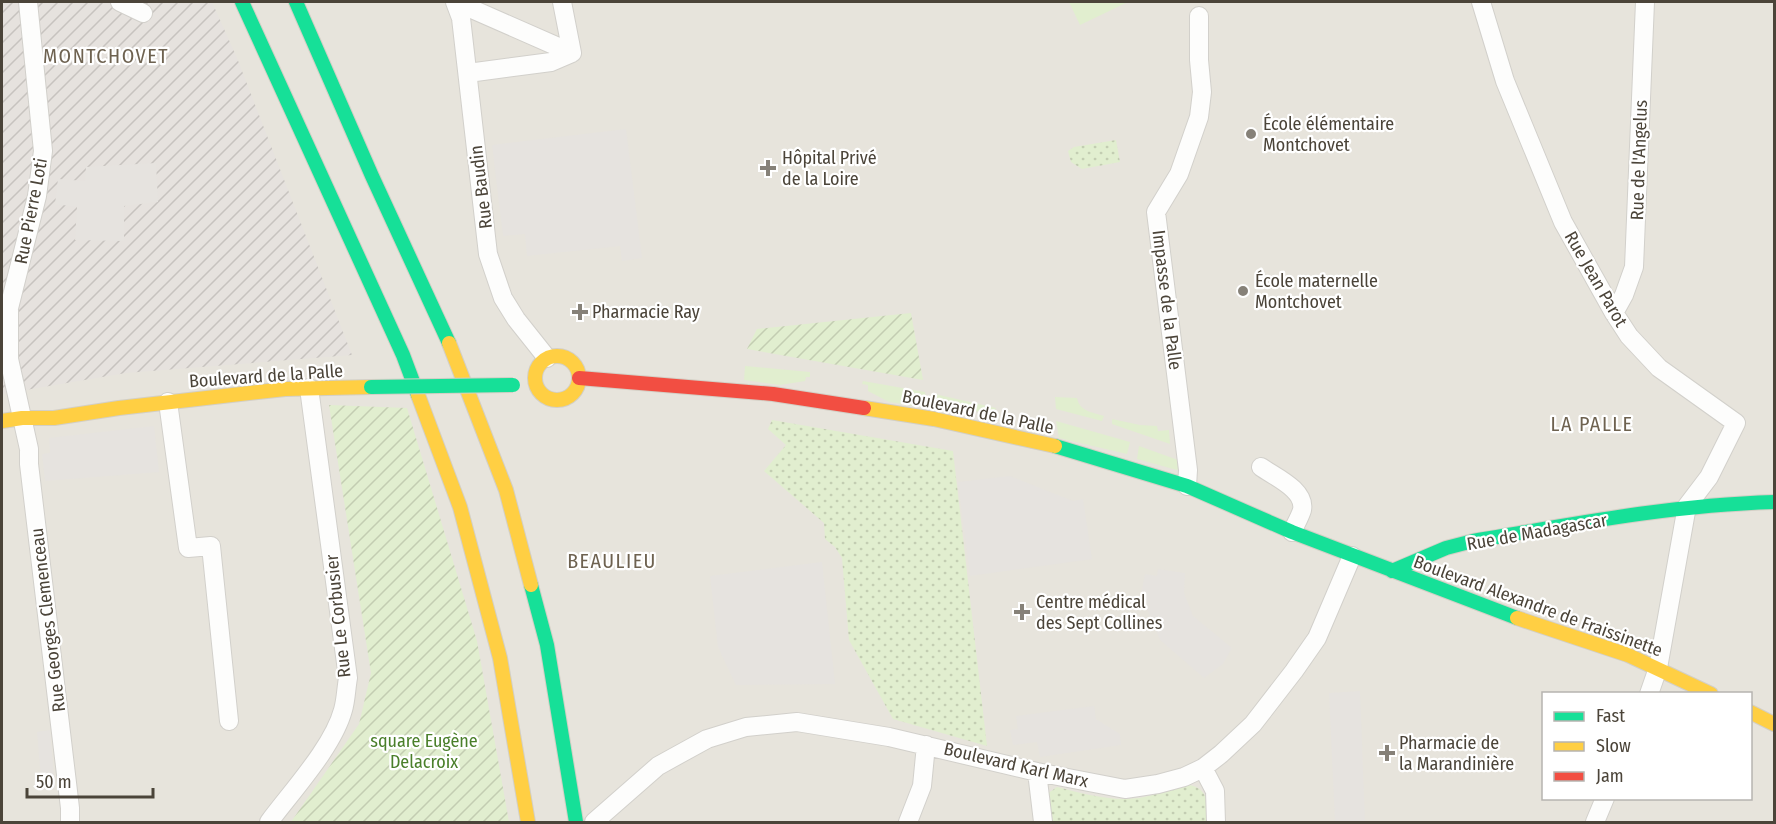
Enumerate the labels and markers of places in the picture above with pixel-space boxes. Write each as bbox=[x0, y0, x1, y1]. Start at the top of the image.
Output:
place label: École élémentaire Montchovet bbox=[1263, 112, 1394, 156]
marker: École élémentaire Montchovet bbox=[1244, 127, 1258, 141]
place label: Hôpital Privé de la Loire bbox=[782, 147, 877, 190]
marker: Hôpital Privé de la Loire bbox=[759, 159, 777, 177]
place label: École maternelle Montchovet bbox=[1255, 269, 1378, 313]
marker: École maternelle Montchovet bbox=[1236, 284, 1250, 298]
place label: Pharmacie Ray bbox=[592, 301, 700, 323]
marker: Pharmacie Ray bbox=[573, 305, 587, 319]
place label: Centre médical des Sept Collines bbox=[1036, 591, 1163, 634]
marker: Centre médical des Sept Collines bbox=[1013, 603, 1031, 621]
place label: Pharmacie de la Marandinière bbox=[1399, 732, 1514, 775]
marker: Pharmacie de la Marandinière bbox=[1380, 746, 1394, 760]

